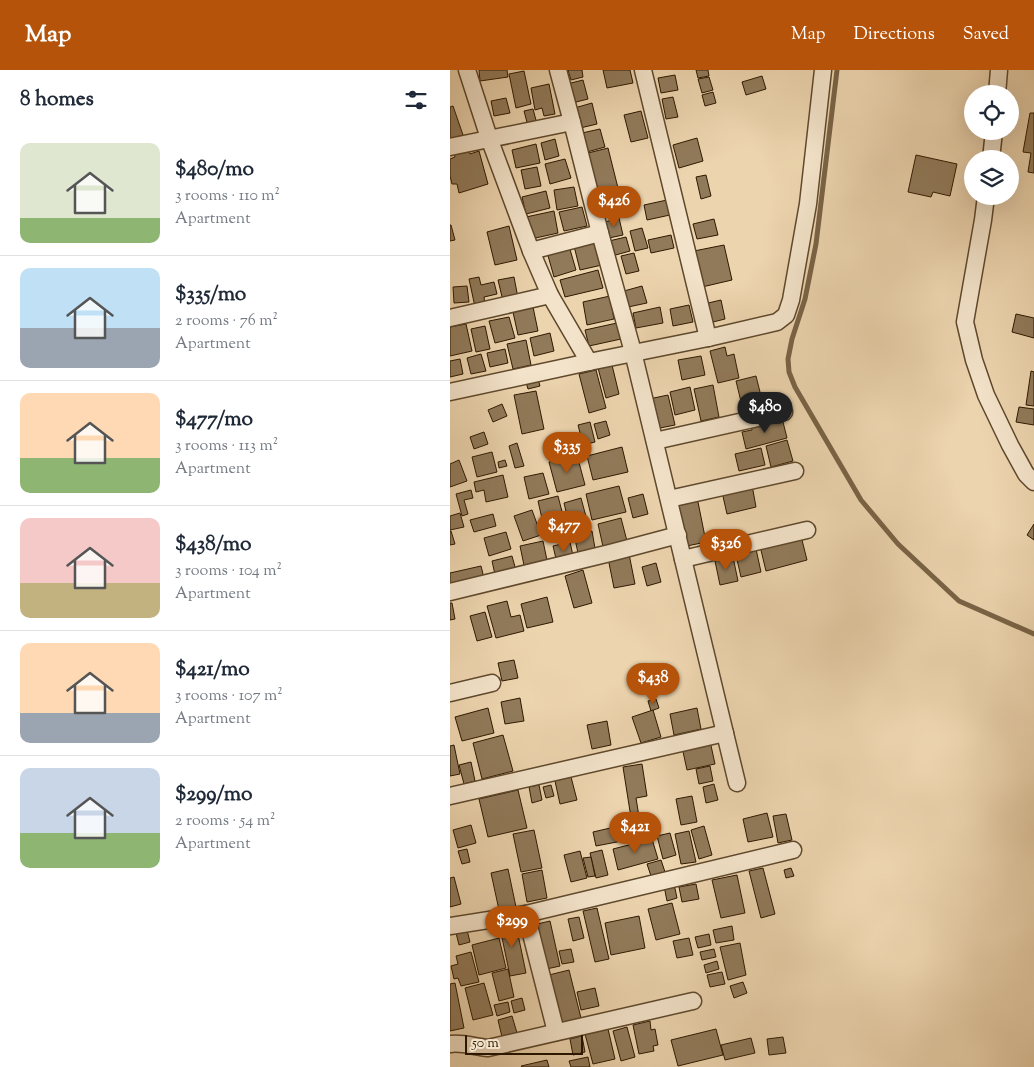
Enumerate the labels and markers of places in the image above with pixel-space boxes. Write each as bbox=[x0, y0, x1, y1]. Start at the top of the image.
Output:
pin: $426 bbox=[584, 186, 644, 228]
pin: $480 bbox=[735, 392, 795, 434]
pin: $335 bbox=[537, 432, 597, 474]
pin: $477 bbox=[534, 510, 594, 553]
pin: $326 bbox=[696, 528, 756, 571]
pin: $438 bbox=[623, 662, 683, 705]
pin: $421 bbox=[605, 812, 665, 854]
pin: $299 bbox=[482, 906, 542, 948]

